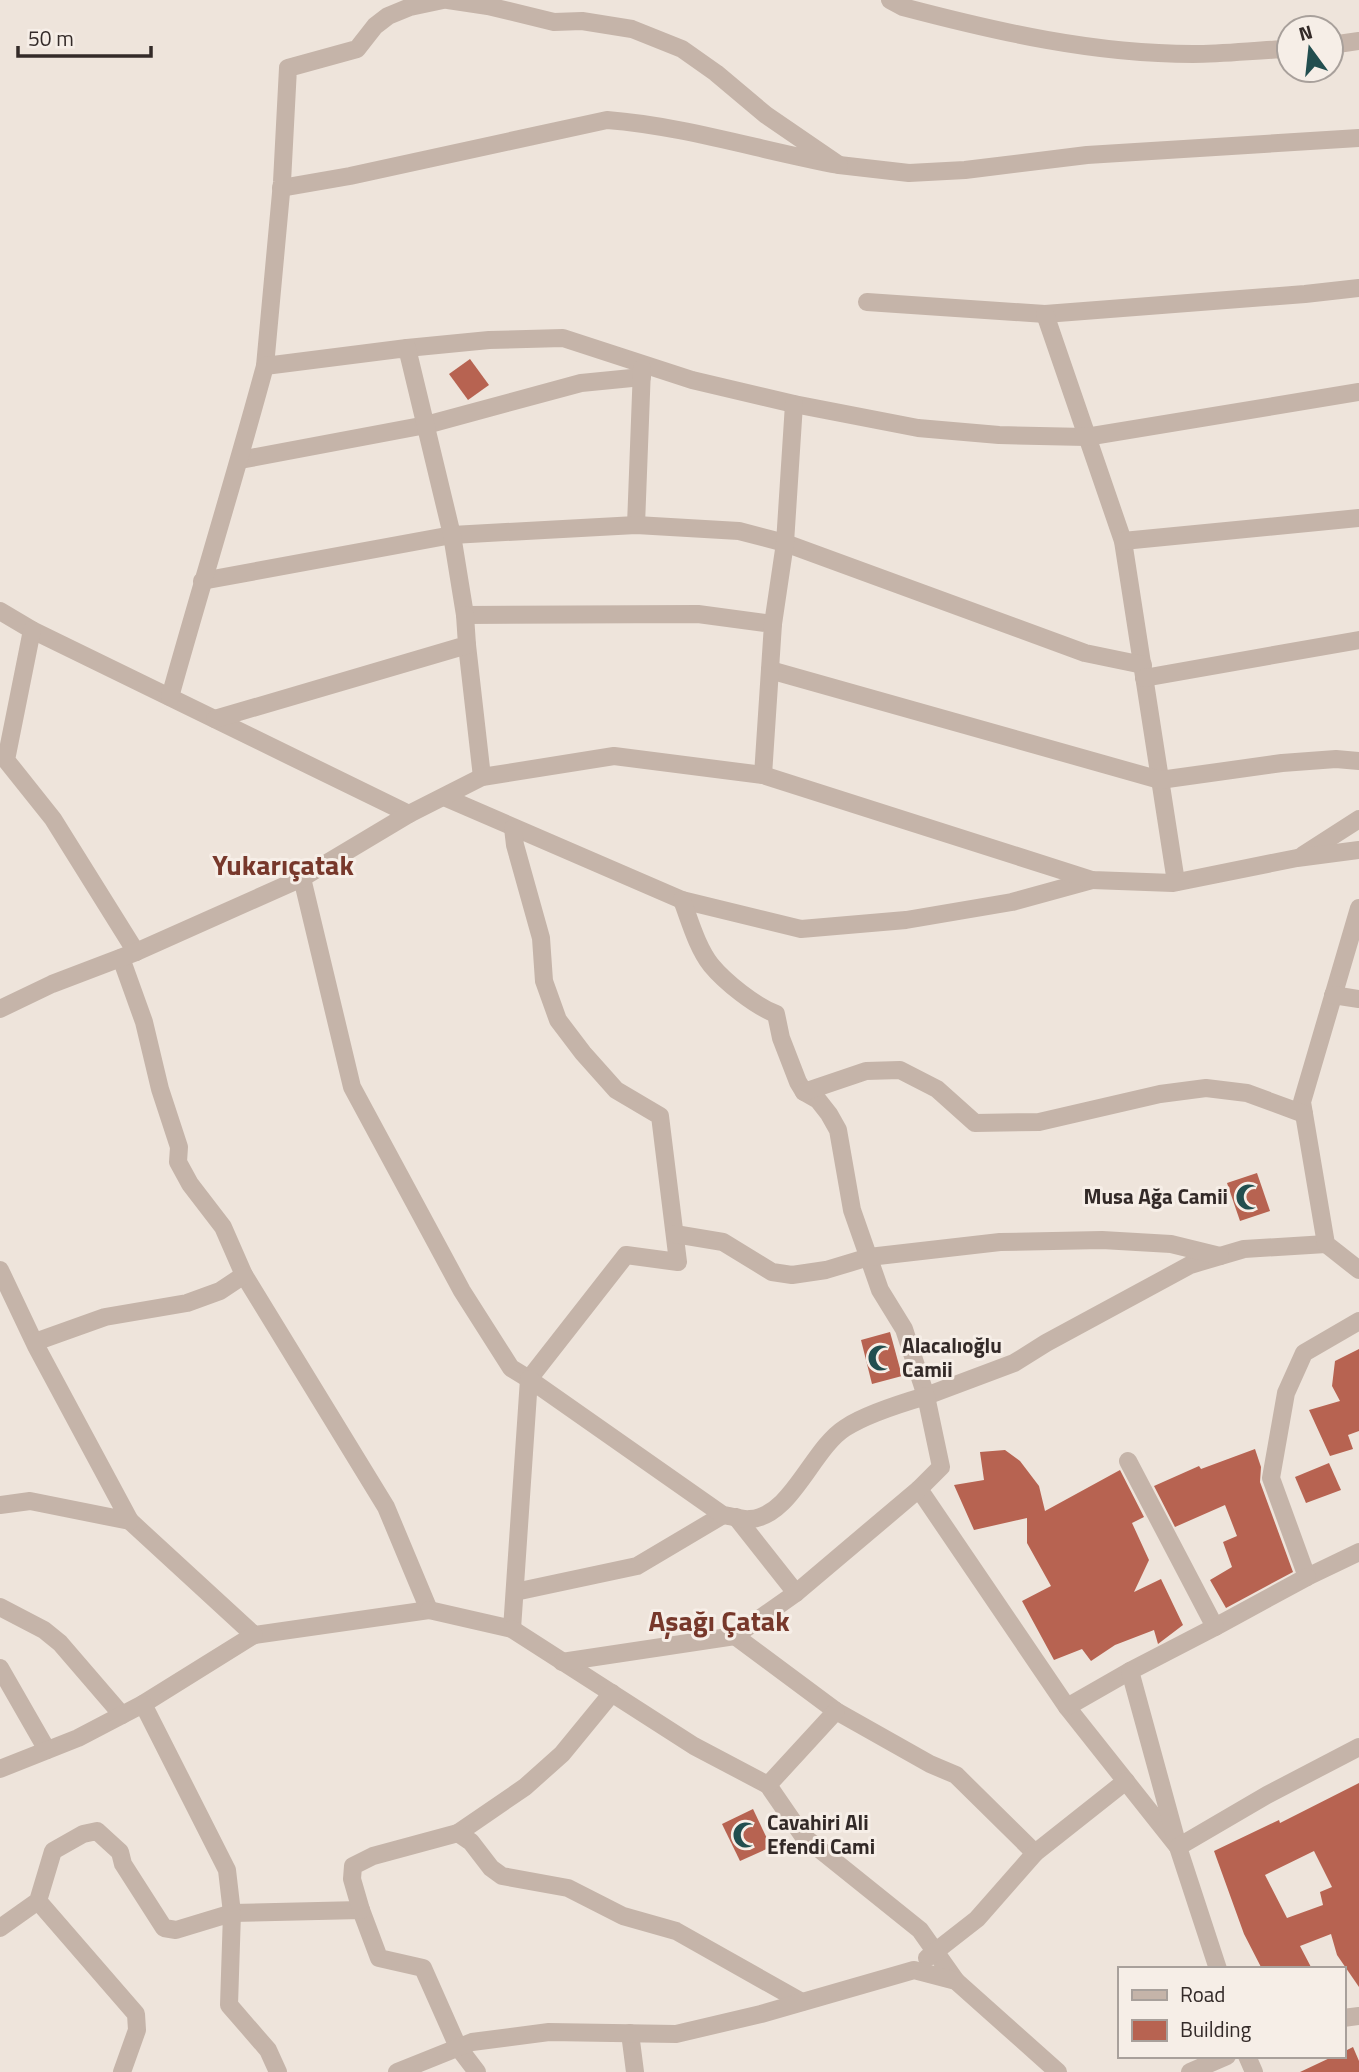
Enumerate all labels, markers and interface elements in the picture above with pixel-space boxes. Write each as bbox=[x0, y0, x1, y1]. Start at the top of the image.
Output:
scale bar bbox=[18, 14, 150, 58]
north arrow bbox=[1275, 14, 1345, 84]
text: N bbox=[1295, 16, 1316, 48]
text: 50 m bbox=[28, 22, 74, 54]
district label: Yukarıçatak bbox=[212, 843, 354, 886]
place label: Musa Ağa Camii bbox=[1083, 1180, 1228, 1212]
mosque icon: Musa Ağa Camii bbox=[1234, 1182, 1264, 1212]
place label: Alacalıoğlu Camii bbox=[902, 1329, 1002, 1385]
mosque icon: Alacalıoğlu Camii bbox=[866, 1343, 896, 1373]
district label: Aşağı Çatak bbox=[648, 1599, 790, 1642]
place label: Cavahiri Ali Efendi Cami bbox=[767, 1806, 875, 1862]
mosque icon: Cavahiri Ali Efendi Cami bbox=[731, 1820, 761, 1850]
legend bbox=[1118, 1967, 1345, 2058]
text: Road bbox=[1180, 1978, 1225, 2010]
text: Building bbox=[1180, 2013, 1252, 2045]

